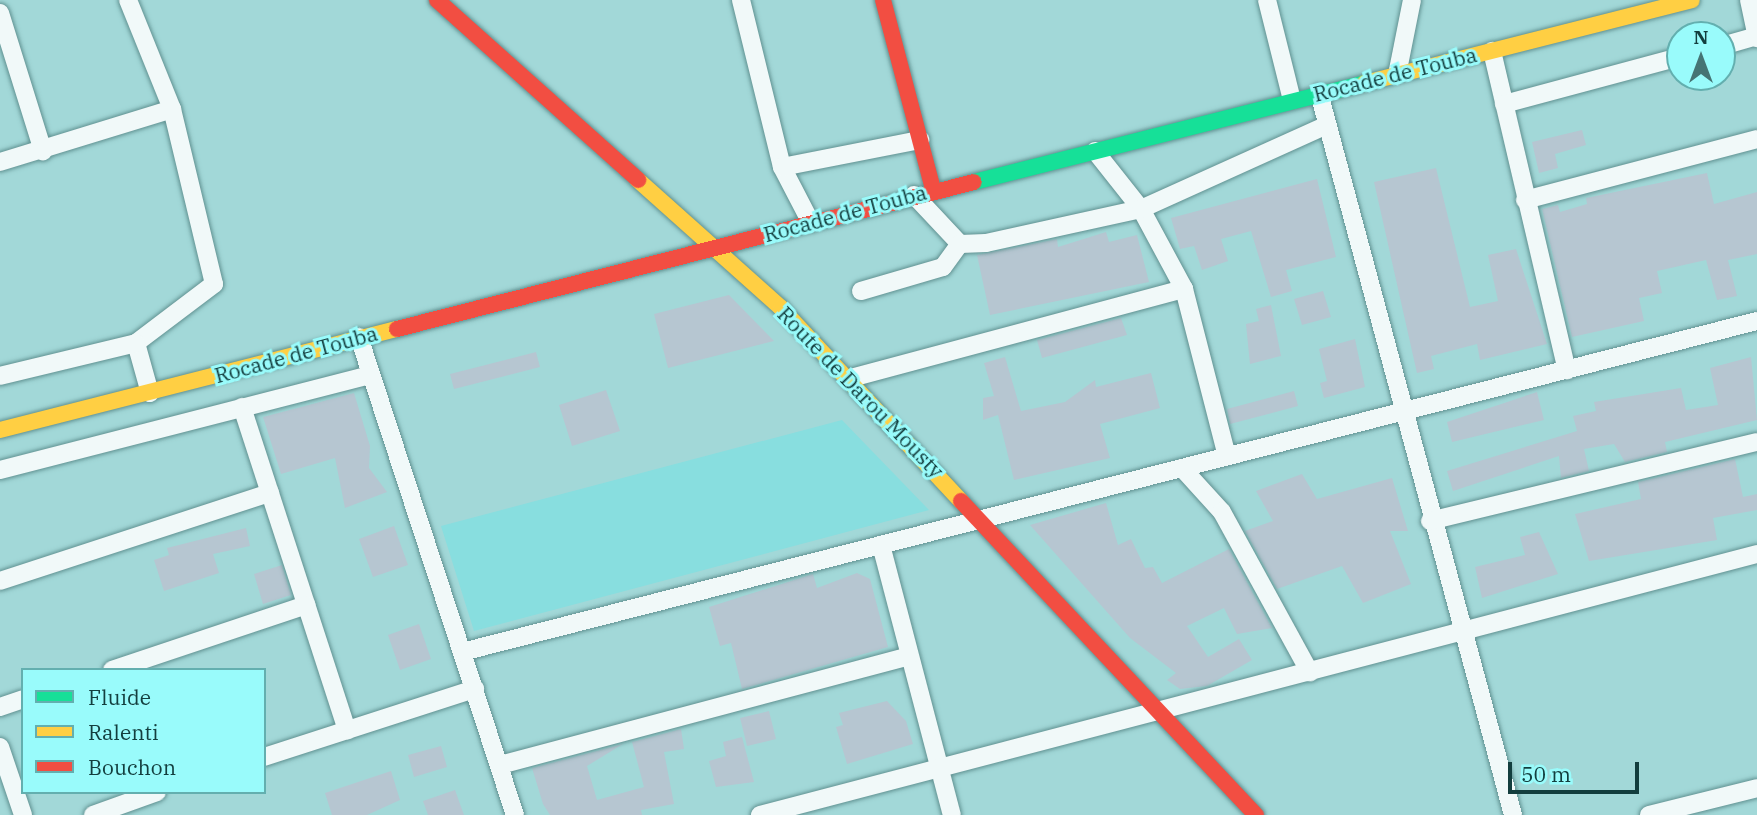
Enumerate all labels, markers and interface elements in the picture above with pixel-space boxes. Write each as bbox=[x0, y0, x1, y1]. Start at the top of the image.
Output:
north arrow bbox=[1666, 21, 1736, 91]
text: N bbox=[1693, 25, 1709, 49]
street label: Rocade de Touba bbox=[1311, 41, 1479, 107]
street label: Rocade de Touba bbox=[761, 179, 929, 247]
street label: Route de Darou Mousty bbox=[773, 301, 949, 483]
street label: Rocade de Touba bbox=[212, 320, 380, 388]
legend bbox=[21, 668, 266, 794]
text: Fluide bbox=[88, 683, 151, 711]
text: Ralenti bbox=[88, 718, 159, 746]
scale bar bbox=[1512, 748, 1643, 792]
text: Bouchon bbox=[88, 753, 176, 781]
text: 50 m bbox=[1521, 760, 1571, 788]

